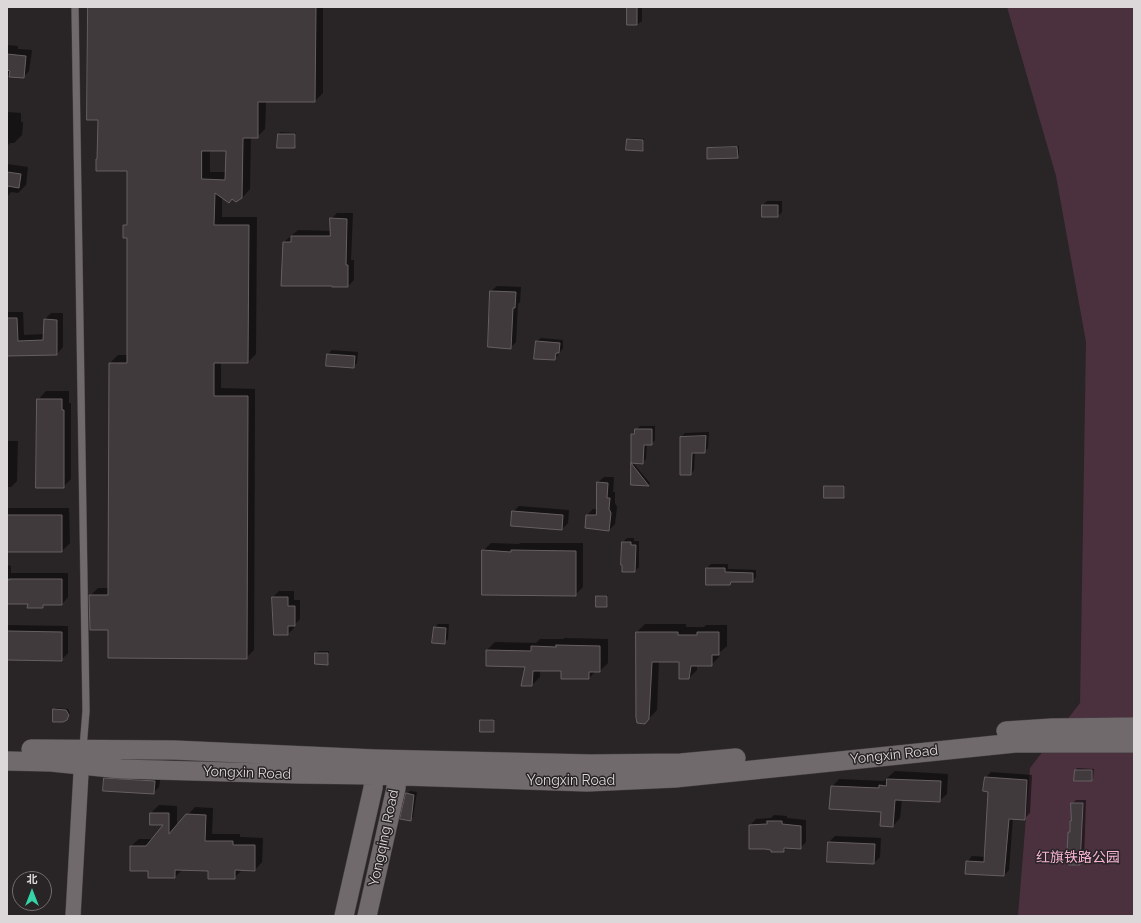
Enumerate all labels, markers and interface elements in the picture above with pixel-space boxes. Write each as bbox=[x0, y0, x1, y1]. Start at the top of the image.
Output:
street label: Yongxin Road bbox=[849, 742, 939, 768]
street label: Yongxin Road bbox=[203, 763, 291, 783]
street label: Yongxin Road bbox=[527, 773, 615, 789]
street label: Yongqing Road bbox=[366, 788, 402, 888]
park label: 红旗铁路公园 bbox=[1036, 850, 1120, 866]
north arrow bbox=[12, 871, 52, 911]
text: 北 bbox=[27, 873, 38, 886]

